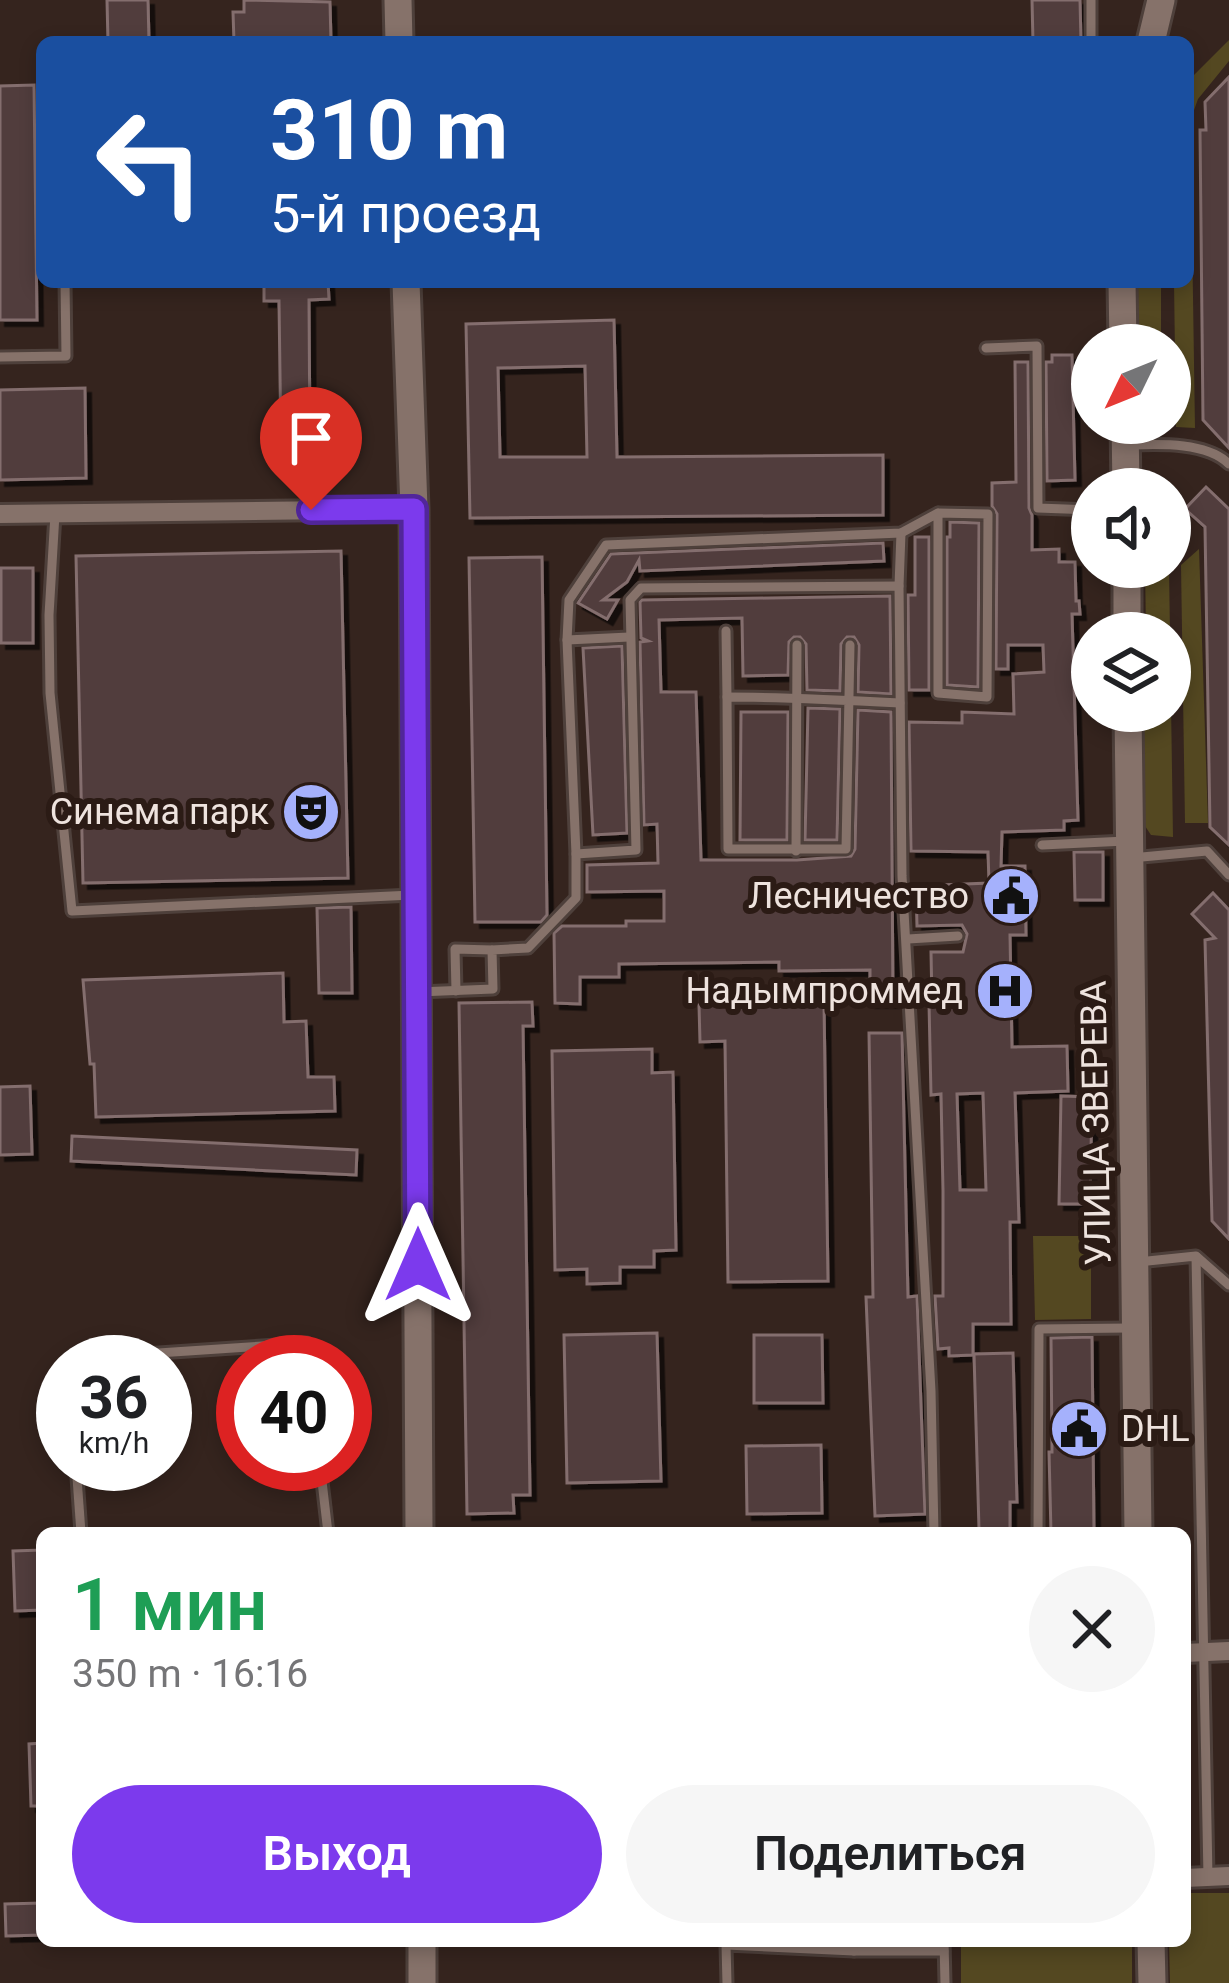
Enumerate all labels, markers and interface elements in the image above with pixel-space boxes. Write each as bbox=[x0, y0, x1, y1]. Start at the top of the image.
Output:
text: 310 m bbox=[270, 81, 508, 180]
icon: left bbox=[72, 84, 228, 240]
text: 5-й проезд bbox=[270, 182, 541, 245]
north arrow bbox=[1071, 324, 1191, 444]
map controls bbox=[1071, 324, 1191, 732]
pin bbox=[260, 387, 362, 510]
icon: arrive bbox=[278, 405, 344, 471]
button: sound bbox=[1071, 468, 1191, 588]
button: layers bbox=[1071, 612, 1191, 732]
theatre icon: Синема парк bbox=[280, 781, 342, 843]
place label: Синема парк bbox=[50, 791, 270, 833]
public building icon: Лесничество bbox=[980, 865, 1042, 927]
place label: Лесничество bbox=[748, 875, 969, 917]
hospital icon: Надымпроммед bbox=[974, 960, 1036, 1022]
place label: Надымпроммед bbox=[686, 970, 963, 1012]
street label: УЛИЦА ЗВЕРЕВА bbox=[1073, 980, 1119, 1266]
position arrow bbox=[355, 1202, 481, 1328]
speed limit sign: 40 bbox=[216, 1335, 372, 1491]
text: 36 bbox=[80, 1362, 148, 1433]
public building icon: DHL bbox=[1048, 1398, 1110, 1460]
place label: DHL bbox=[1121, 1408, 1190, 1450]
text: km/h bbox=[79, 1425, 149, 1460]
text: 1 мин bbox=[72, 1563, 267, 1648]
button: close bbox=[1029, 1566, 1155, 1692]
text: 350 m · 16:16 bbox=[72, 1651, 308, 1697]
button: Выход bbox=[72, 1785, 602, 1923]
button: Поделиться bbox=[626, 1785, 1155, 1923]

